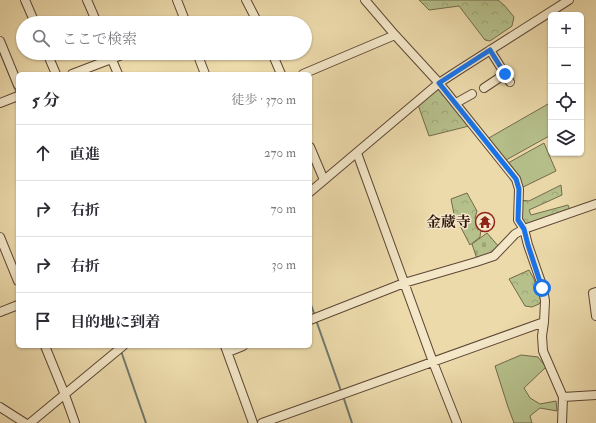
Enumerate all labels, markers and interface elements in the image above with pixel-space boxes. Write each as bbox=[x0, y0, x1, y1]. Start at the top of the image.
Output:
map controls bbox=[548, 12, 584, 156]
button: + bbox=[548, 12, 584, 48]
search box bbox=[16, 16, 312, 60]
icon: search bbox=[30, 27, 52, 49]
text: ここで検索 bbox=[62, 30, 137, 49]
button: − bbox=[548, 48, 584, 84]
route end bbox=[496, 65, 514, 83]
button: locate bbox=[548, 84, 584, 120]
text: 5 分 bbox=[32, 90, 60, 111]
text: 徒歩 · 370 m bbox=[232, 92, 296, 108]
button: layers bbox=[548, 120, 584, 156]
icon: ahead bbox=[32, 142, 54, 164]
text: 直進 bbox=[70, 145, 100, 164]
text: 270 m bbox=[264, 145, 296, 161]
icon: right bbox=[32, 198, 54, 220]
text: 右折 bbox=[70, 201, 100, 220]
text: 70 m bbox=[271, 201, 296, 217]
temple icon: 金蔵寺 bbox=[474, 211, 496, 233]
place label: 金蔵寺 bbox=[426, 213, 471, 232]
icon: right bbox=[32, 254, 54, 276]
text: 右折 bbox=[70, 257, 100, 276]
text: 30 m bbox=[272, 257, 296, 273]
route start bbox=[533, 279, 551, 297]
icon: arrive bbox=[32, 310, 54, 332]
text: 目的地に到着 bbox=[70, 313, 160, 332]

